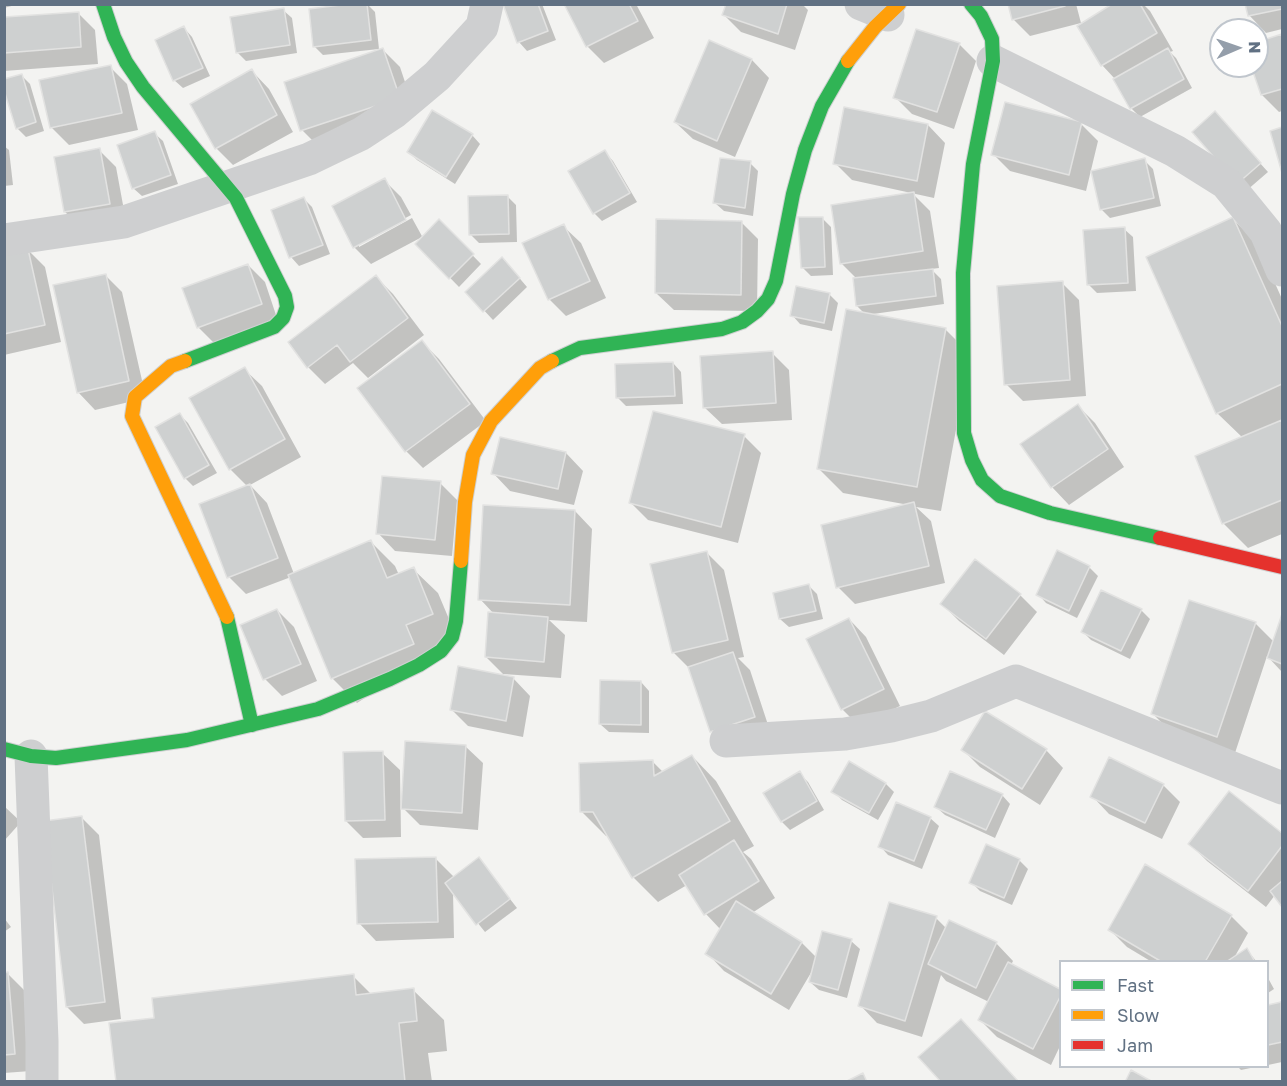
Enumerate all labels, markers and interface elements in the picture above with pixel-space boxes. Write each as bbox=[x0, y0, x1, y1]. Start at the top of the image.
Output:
north arrow bbox=[1209, 18, 1269, 78]
text: N bbox=[1245, 41, 1265, 54]
legend bbox=[1059, 960, 1269, 1068]
text: Fast bbox=[1117, 974, 1154, 996]
text: Slow bbox=[1117, 1004, 1159, 1026]
text: Jam bbox=[1117, 1034, 1153, 1056]

